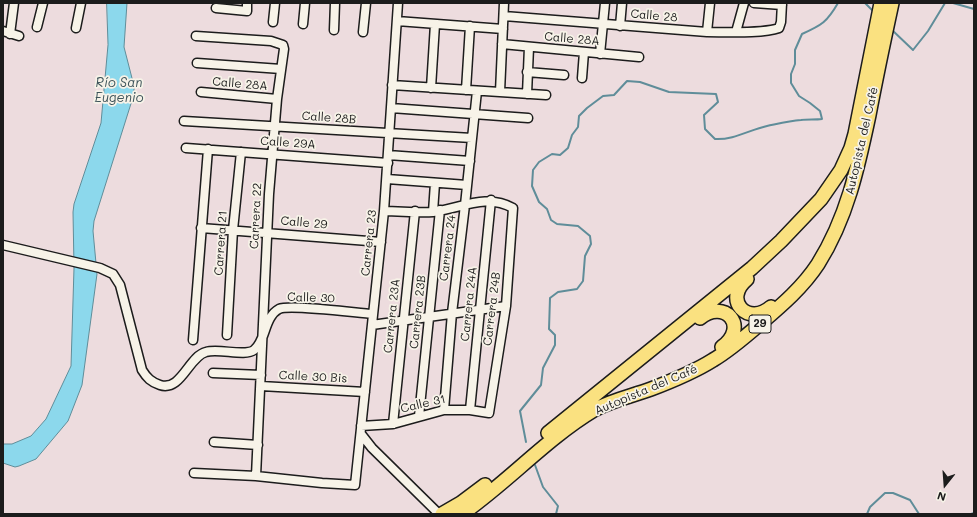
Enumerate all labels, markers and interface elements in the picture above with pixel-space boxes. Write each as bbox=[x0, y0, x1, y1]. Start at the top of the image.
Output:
street label: Calle 28 bbox=[630, 7, 678, 25]
street label: Calle 28A bbox=[544, 29, 600, 49]
street label: Calle 28A bbox=[212, 74, 268, 94]
water label: Río San Eugenio bbox=[94, 75, 144, 106]
street label: Autopista del Café bbox=[843, 86, 881, 196]
street label: Calle 28B bbox=[301, 109, 357, 127]
street label: Calle 29A bbox=[260, 134, 316, 152]
street label: Carrera 22 bbox=[247, 183, 265, 249]
street label: Carrera 23 bbox=[358, 209, 380, 277]
street label: Carrera 21 bbox=[212, 210, 230, 276]
street label: Calle 29 bbox=[280, 214, 328, 232]
street label: Carrera 24 bbox=[437, 214, 459, 282]
street label: Carrera 24A bbox=[458, 266, 480, 342]
street label: Carrera 24B bbox=[480, 271, 504, 347]
street label: Carrera 23B bbox=[407, 274, 429, 350]
street label: Carrera 23A bbox=[381, 278, 403, 354]
street label: Calle 30 bbox=[287, 290, 335, 306]
road number: 29 bbox=[749, 315, 771, 333]
street label: Autopista del Café bbox=[592, 362, 700, 418]
street label: Calle 30 Bis bbox=[278, 368, 348, 386]
street label: Calle 31 bbox=[399, 392, 447, 416]
north arrow bbox=[925, 465, 965, 505]
text: N bbox=[935, 489, 948, 505]

